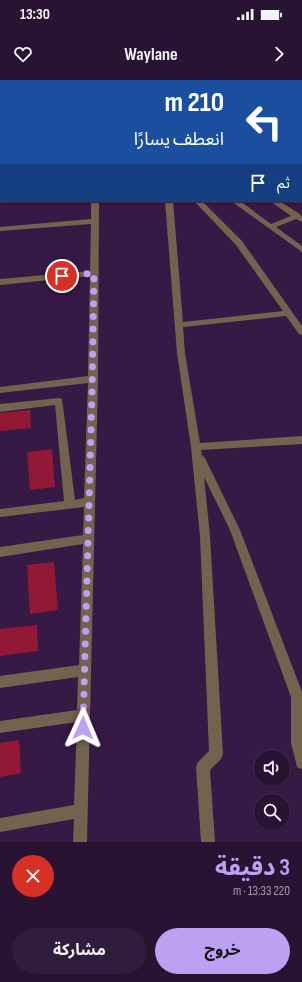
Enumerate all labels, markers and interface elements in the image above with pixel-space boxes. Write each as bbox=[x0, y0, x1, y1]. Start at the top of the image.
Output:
text: 13:30 bbox=[20, 5, 50, 24]
icon: heart bbox=[12, 43, 34, 65]
icon: forward bbox=[268, 43, 290, 65]
text: Waylane bbox=[124, 44, 178, 65]
text: 210 m bbox=[164, 86, 224, 119]
icon: left bbox=[238, 96, 290, 148]
text: انعطف يسارًا bbox=[134, 129, 224, 150]
icon: arrive bbox=[247, 172, 269, 194]
text: ثم bbox=[277, 174, 290, 193]
pin bbox=[45, 259, 79, 293]
icon: arrive bbox=[51, 265, 73, 287]
position arrow bbox=[62, 707, 104, 749]
map controls bbox=[254, 750, 290, 830]
button: sound bbox=[254, 750, 290, 786]
button: search bbox=[254, 794, 290, 830]
text: 3 دقيقة bbox=[215, 853, 290, 882]
button: close bbox=[12, 855, 54, 897]
text: 220 m · 13:33 bbox=[233, 883, 290, 899]
button: مشاركة bbox=[12, 928, 147, 974]
button: خروج bbox=[155, 928, 290, 974]

